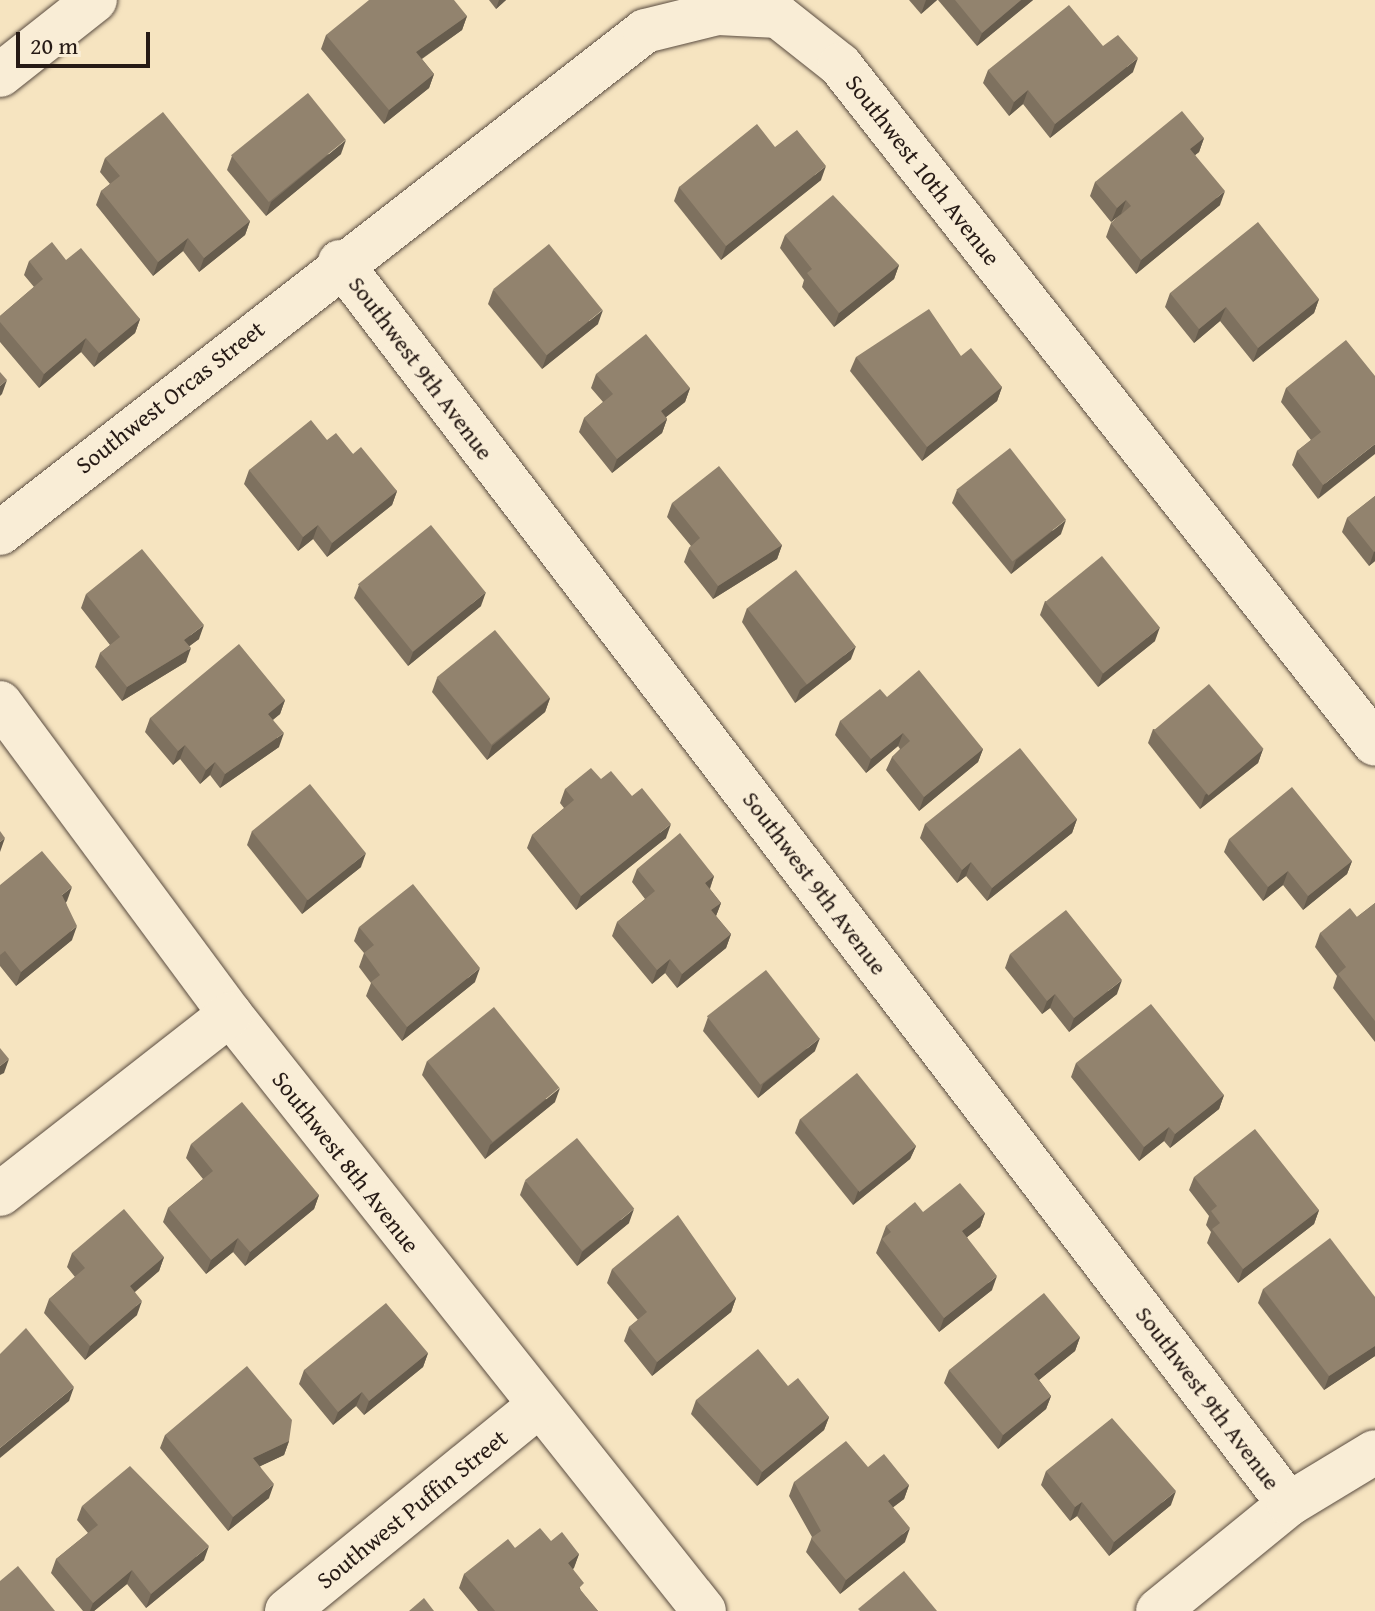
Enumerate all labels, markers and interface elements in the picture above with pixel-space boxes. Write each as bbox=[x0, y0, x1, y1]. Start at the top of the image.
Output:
scale bar bbox=[20, 16, 154, 66]
text: 20 m bbox=[30, 28, 78, 63]
street label: Southwest 10th Avenue bbox=[840, 69, 1006, 271]
street label: Southwest 9th Avenue bbox=[343, 270, 499, 466]
street label: Southwest Orcas Street bbox=[70, 314, 270, 480]
street label: Southwest 9th Avenue bbox=[737, 785, 893, 981]
street label: Southwest 8th Avenue bbox=[266, 1065, 426, 1259]
street label: Southwest 9th Avenue bbox=[1130, 1300, 1286, 1496]
street label: Southwest Puffin Street bbox=[311, 1423, 513, 1595]

